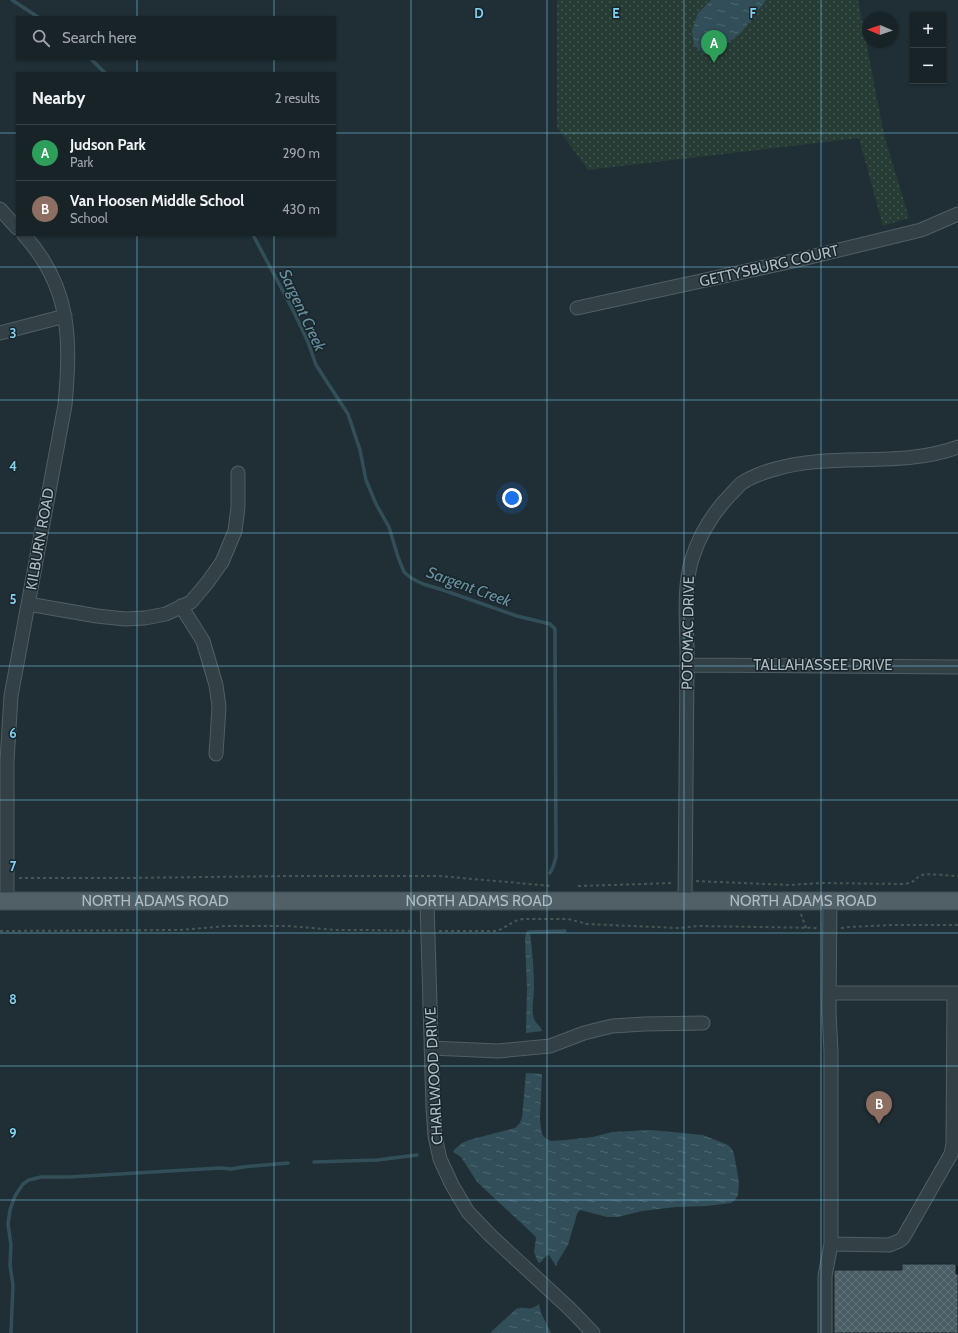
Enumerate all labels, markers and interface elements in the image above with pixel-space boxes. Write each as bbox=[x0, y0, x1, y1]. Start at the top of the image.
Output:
text: D bbox=[474, 5, 484, 21]
text: E bbox=[612, 5, 620, 21]
text: F bbox=[750, 5, 757, 21]
north arrow bbox=[862, 12, 898, 48]
map controls bbox=[910, 12, 946, 84]
button: + bbox=[910, 12, 946, 48]
search box bbox=[16, 16, 336, 60]
icon: search bbox=[30, 27, 52, 49]
text: Search here bbox=[62, 29, 137, 47]
pin: A bbox=[701, 30, 727, 63]
button: − bbox=[910, 48, 946, 84]
text: Nearby bbox=[32, 88, 85, 108]
text: 2 results bbox=[275, 90, 320, 106]
text: Judson Park bbox=[70, 136, 146, 154]
text: A bbox=[41, 145, 49, 161]
text: 290 m bbox=[282, 145, 320, 161]
text: Park bbox=[70, 154, 93, 170]
text: Van Hoosen Middle School bbox=[70, 192, 244, 210]
text: B bbox=[41, 201, 49, 217]
text: 430 m bbox=[282, 201, 320, 217]
text: School bbox=[70, 210, 108, 226]
street label: GETTYSBURG COURT bbox=[698, 241, 840, 291]
water label: Sargent Creek bbox=[275, 266, 330, 355]
text: 3 bbox=[9, 325, 17, 341]
text: 4 bbox=[9, 458, 17, 474]
street label: KILBURN ROAD bbox=[22, 487, 58, 591]
your location bbox=[502, 488, 522, 508]
water label: Sargent Creek bbox=[424, 562, 515, 611]
street label: POTOMAC DRIVE bbox=[678, 576, 698, 690]
text: 5 bbox=[10, 591, 17, 607]
street label: TALLAHASSEE DRIVE bbox=[753, 656, 893, 674]
text: 6 bbox=[9, 725, 17, 741]
text: 7 bbox=[10, 858, 17, 874]
street label: NORTH ADAMS ROAD bbox=[81, 892, 229, 910]
street label: NORTH ADAMS ROAD bbox=[405, 892, 553, 910]
street label: NORTH ADAMS ROAD bbox=[729, 892, 877, 910]
text: 8 bbox=[9, 991, 17, 1007]
street label: CHARLWOOD DRIVE bbox=[421, 1007, 447, 1145]
pin: B bbox=[866, 1091, 892, 1124]
text: 9 bbox=[9, 1125, 17, 1141]

